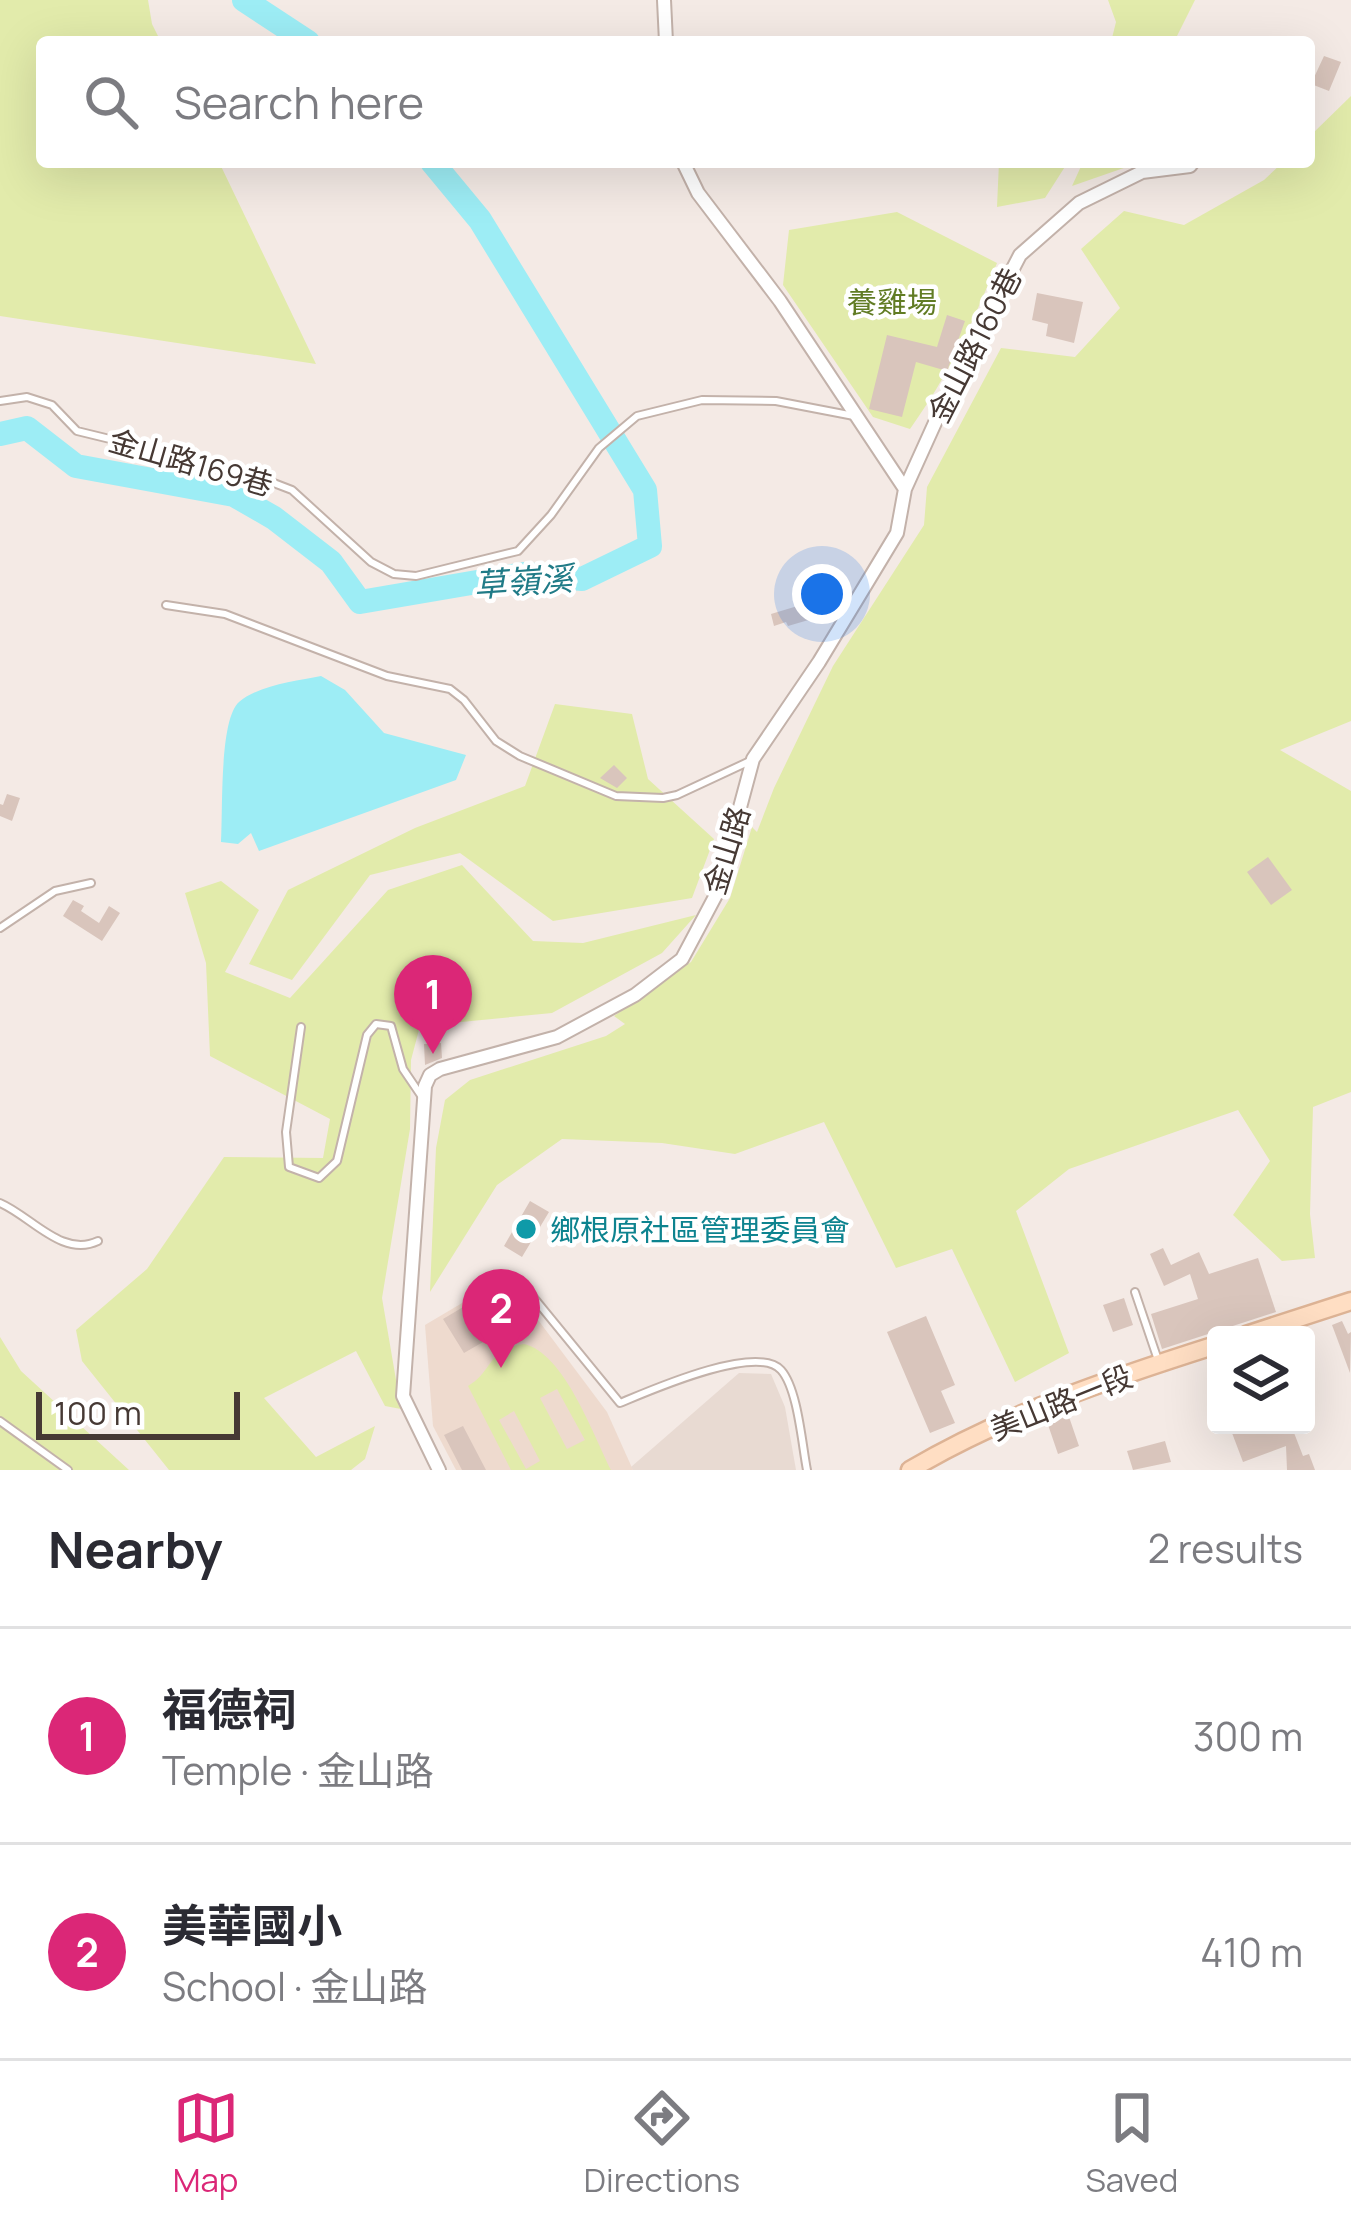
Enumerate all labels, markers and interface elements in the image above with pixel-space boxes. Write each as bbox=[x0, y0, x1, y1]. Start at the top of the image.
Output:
search box bbox=[36, 36, 1315, 168]
icon: search bbox=[78, 69, 144, 135]
text: Search here bbox=[174, 71, 424, 133]
street label: 金山路160巷 bbox=[917, 261, 1031, 429]
park label: 養雞場 bbox=[847, 281, 937, 322]
street label: 金山路169巷 bbox=[104, 419, 278, 505]
water label: 草嶺溪 bbox=[472, 555, 578, 607]
your location bbox=[792, 564, 852, 624]
street label: 金山路 bbox=[693, 801, 759, 899]
pin: 1 bbox=[394, 955, 472, 1054]
place label: 鄉根原社區管理委員會 bbox=[550, 1209, 850, 1250]
marker: 鄉根原社區管理委員會 bbox=[513, 1216, 539, 1242]
pin: 2 bbox=[462, 1269, 540, 1368]
map controls bbox=[1207, 1326, 1315, 1434]
button: layers bbox=[1207, 1326, 1315, 1434]
street label: 美山路一段 bbox=[984, 1355, 1138, 1449]
scale bar bbox=[36, 1386, 240, 1439]
text: 100 m bbox=[54, 1390, 142, 1435]
text: Nearby bbox=[48, 1514, 223, 1583]
text: 2 results bbox=[1148, 1521, 1303, 1575]
text: 福德祠 bbox=[162, 1678, 297, 1740]
text: 1 bbox=[78, 1709, 96, 1763]
text: 300 m bbox=[1193, 1709, 1303, 1763]
text: Temple · 金山路 bbox=[162, 1743, 434, 1797]
text: 美華國小 bbox=[162, 1894, 342, 1956]
text: 2 bbox=[75, 1925, 99, 1979]
text: 410 m bbox=[1200, 1925, 1303, 1979]
text: School · 金山路 bbox=[162, 1959, 427, 2013]
tab: Map bbox=[173, 2085, 239, 2202]
tab: Directions bbox=[584, 2085, 740, 2202]
tab: Saved bbox=[1085, 2085, 1178, 2202]

